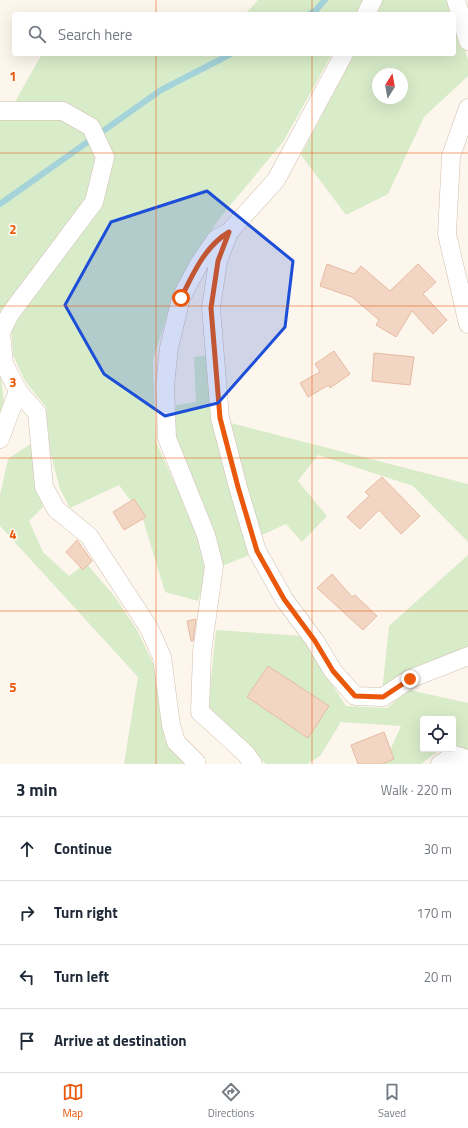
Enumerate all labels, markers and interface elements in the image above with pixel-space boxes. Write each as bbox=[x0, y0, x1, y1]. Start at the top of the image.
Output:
search box bbox=[12, 12, 456, 56]
icon: search bbox=[26, 23, 48, 45]
text: Search here bbox=[58, 23, 132, 46]
text: 1 bbox=[9, 66, 17, 86]
north arrow bbox=[372, 68, 408, 104]
text: 2 bbox=[9, 219, 17, 239]
route start bbox=[172, 289, 190, 307]
text: 3 bbox=[9, 372, 17, 392]
text: 4 bbox=[9, 524, 17, 544]
route end bbox=[401, 670, 419, 688]
text: 5 bbox=[9, 677, 17, 697]
map controls bbox=[420, 716, 456, 752]
button: locate bbox=[420, 716, 456, 752]
text: 3 min bbox=[16, 777, 57, 803]
text: Walk · 220 m bbox=[381, 780, 452, 800]
text: Continue bbox=[54, 837, 112, 860]
icon: ahead bbox=[16, 838, 38, 860]
text: 30 m bbox=[424, 839, 452, 859]
text: Turn right bbox=[54, 901, 118, 924]
icon: right bbox=[16, 902, 38, 924]
text: 170 m bbox=[416, 903, 452, 923]
text: Turn left bbox=[54, 965, 109, 988]
icon: left bbox=[16, 966, 38, 988]
text: 20 m bbox=[424, 967, 452, 987]
text: Arrive at destination bbox=[54, 1029, 187, 1052]
icon: arrive bbox=[16, 1030, 38, 1052]
tab: Map bbox=[62, 1081, 84, 1121]
tab: Directions bbox=[208, 1081, 254, 1121]
tab: Saved bbox=[378, 1081, 406, 1121]

